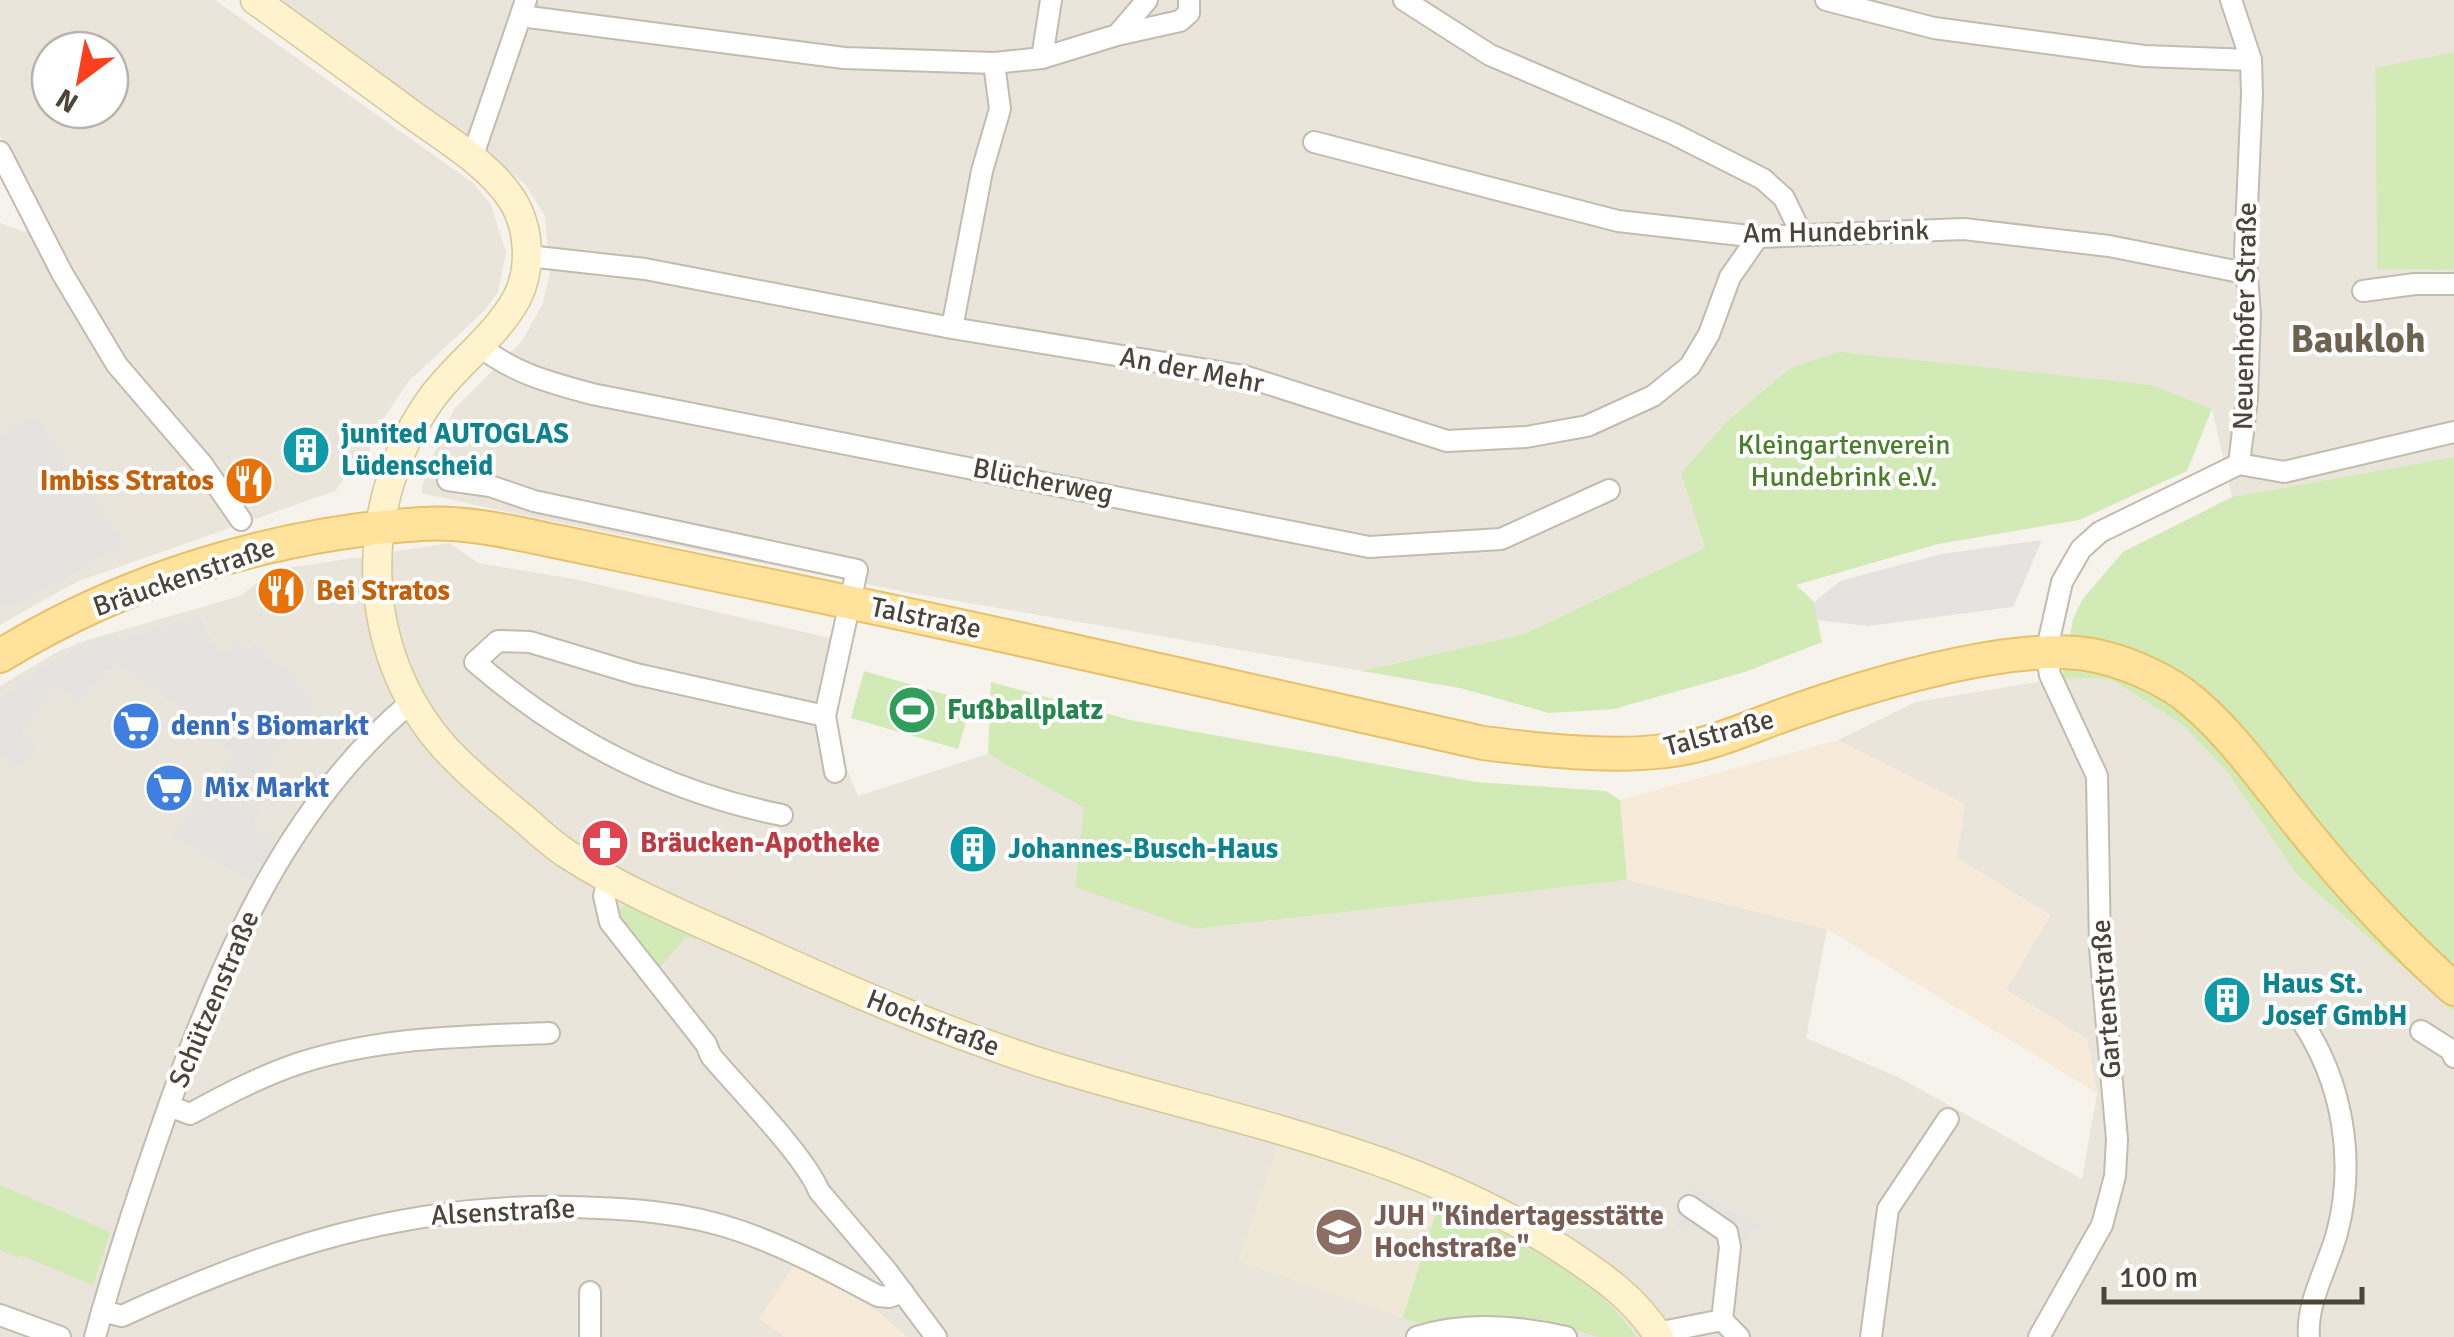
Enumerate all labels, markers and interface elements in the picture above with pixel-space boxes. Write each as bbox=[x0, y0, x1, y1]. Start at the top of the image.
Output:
north arrow bbox=[30, 30, 130, 130]
text: N bbox=[50, 81, 85, 120]
street label: Neuenhofer Straße bbox=[2226, 202, 2264, 430]
street label: Am Hundebrink bbox=[1743, 213, 1929, 251]
district label: Baukloh bbox=[2290, 316, 2426, 363]
street label: An der Mehr bbox=[1117, 339, 1268, 401]
place label: junited AUTOGLAS Lüdenscheid bbox=[341, 417, 569, 483]
building icon: junited AUTOGLAS Lüdenscheid bbox=[280, 424, 332, 476]
park label: Kleingartenverein Hundebrink e.V. bbox=[1738, 428, 1950, 494]
street label: Blücherweg bbox=[970, 451, 1116, 511]
restaurant icon: Imbiss Stratos bbox=[223, 455, 275, 507]
place label: Imbiss Stratos bbox=[40, 464, 214, 498]
street label: Bräuckenstraße bbox=[89, 530, 279, 624]
restaurant icon: Bei Stratos bbox=[255, 565, 307, 617]
place label: Bei Stratos bbox=[316, 574, 450, 608]
street label: Talstraße bbox=[868, 590, 984, 646]
sports icon: Fußballplatz bbox=[886, 684, 938, 736]
place label: Fußballplatz bbox=[947, 693, 1103, 727]
supermarket icon: denn's Biomarkt bbox=[110, 700, 162, 752]
street label: Talstraße bbox=[1660, 702, 1778, 764]
place label: denn's Biomarkt bbox=[171, 709, 370, 743]
supermarket icon: Mix Markt bbox=[143, 762, 195, 814]
place label: Mix Markt bbox=[204, 771, 330, 805]
pharmacy icon: Bräucken-Apotheke bbox=[579, 817, 631, 869]
building icon: Johannes-Busch-Haus bbox=[947, 823, 999, 875]
place label: Bräucken-Apotheke bbox=[640, 826, 880, 860]
place label: Johannes-Busch-Haus bbox=[1008, 832, 1278, 866]
street label: Schützenstraße bbox=[161, 905, 267, 1093]
street label: Gartenstraße bbox=[2083, 918, 2129, 1080]
place label: Haus St. Josef GmbH bbox=[2262, 967, 2408, 1033]
building icon: Haus St. Josef GmbH bbox=[2201, 974, 2253, 1026]
street label: Hochstraße bbox=[862, 982, 1004, 1064]
street label: Alsenstraße bbox=[430, 1191, 576, 1233]
place label: JUH "Kindertagesstätte Hochstraße" bbox=[1374, 1199, 1664, 1265]
school or university icon: JUH "Kindertagesstätte Hochstraße" bbox=[1313, 1206, 1365, 1258]
scale bar bbox=[2104, 1242, 2362, 1304]
text: 100 m bbox=[2119, 1259, 2198, 1296]

